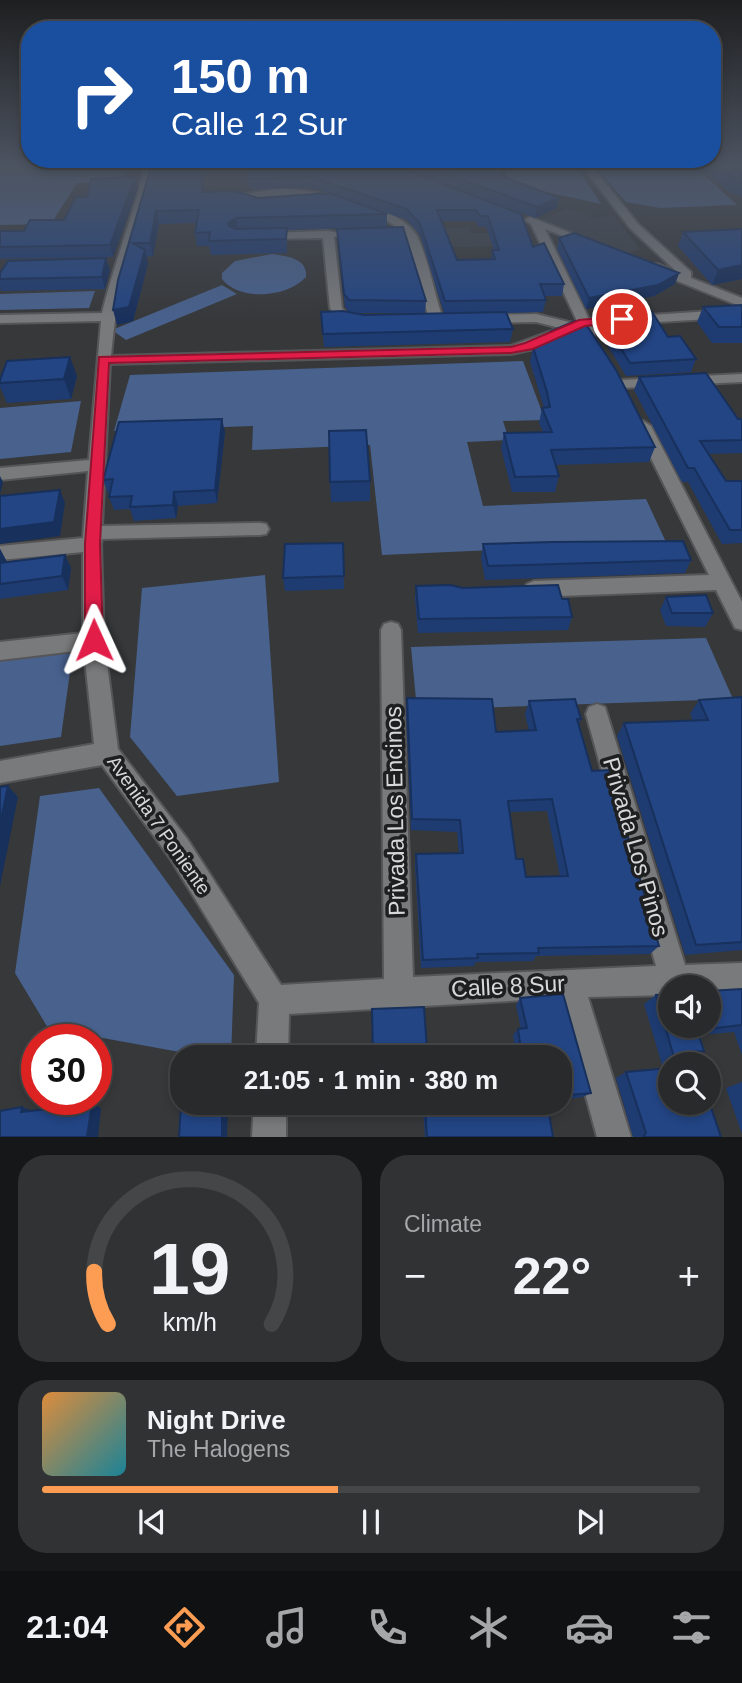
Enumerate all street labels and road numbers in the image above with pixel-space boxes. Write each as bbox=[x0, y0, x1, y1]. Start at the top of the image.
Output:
street label: Privada Los Encinos bbox=[380, 706, 410, 916]
street label: Avenida 7 Poniente bbox=[103, 752, 215, 898]
street label: Privada Los Pinos bbox=[598, 754, 674, 940]
street label: Calle 8 Sur bbox=[451, 970, 566, 1002]

